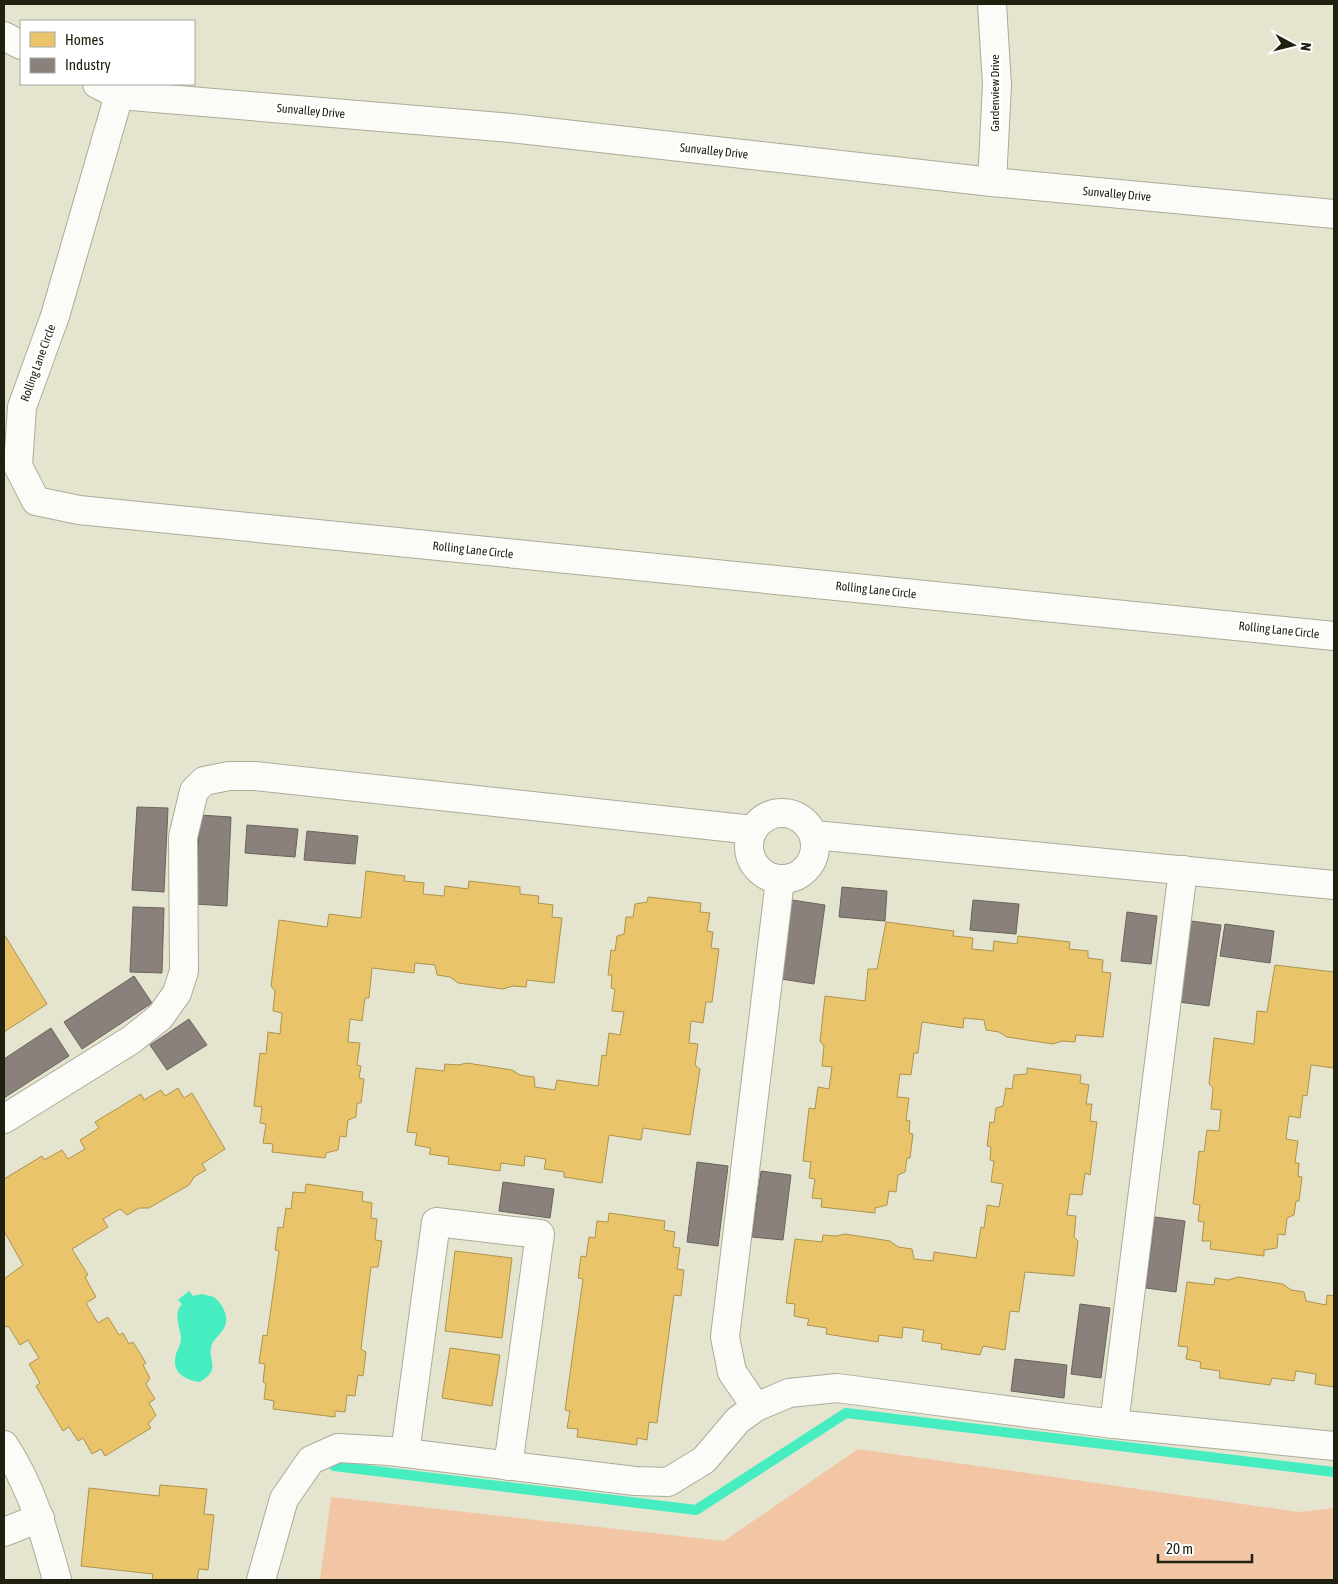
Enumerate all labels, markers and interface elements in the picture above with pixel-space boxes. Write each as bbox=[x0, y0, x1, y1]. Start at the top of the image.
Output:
legend bbox=[20, 20, 195, 85]
north arrow bbox=[1268, 20, 1318, 70]
text: Homes bbox=[65, 31, 104, 48]
text: N bbox=[1297, 42, 1314, 52]
street label: Gardenview Drive bbox=[988, 54, 1002, 132]
text: Industry bbox=[65, 56, 111, 73]
street label: Sunvalley Drive bbox=[276, 101, 346, 121]
street label: Sunvalley Drive bbox=[679, 140, 749, 162]
street label: Sunvalley Drive bbox=[1082, 184, 1152, 204]
street label: Rolling Lane Circle bbox=[18, 322, 58, 404]
street label: Rolling Lane Circle bbox=[432, 539, 514, 561]
street label: Rolling Lane Circle bbox=[835, 579, 917, 601]
street label: Rolling Lane Circle bbox=[1238, 619, 1320, 641]
scale bar bbox=[1158, 1532, 1252, 1564]
text: 20 m bbox=[1166, 1540, 1193, 1557]

